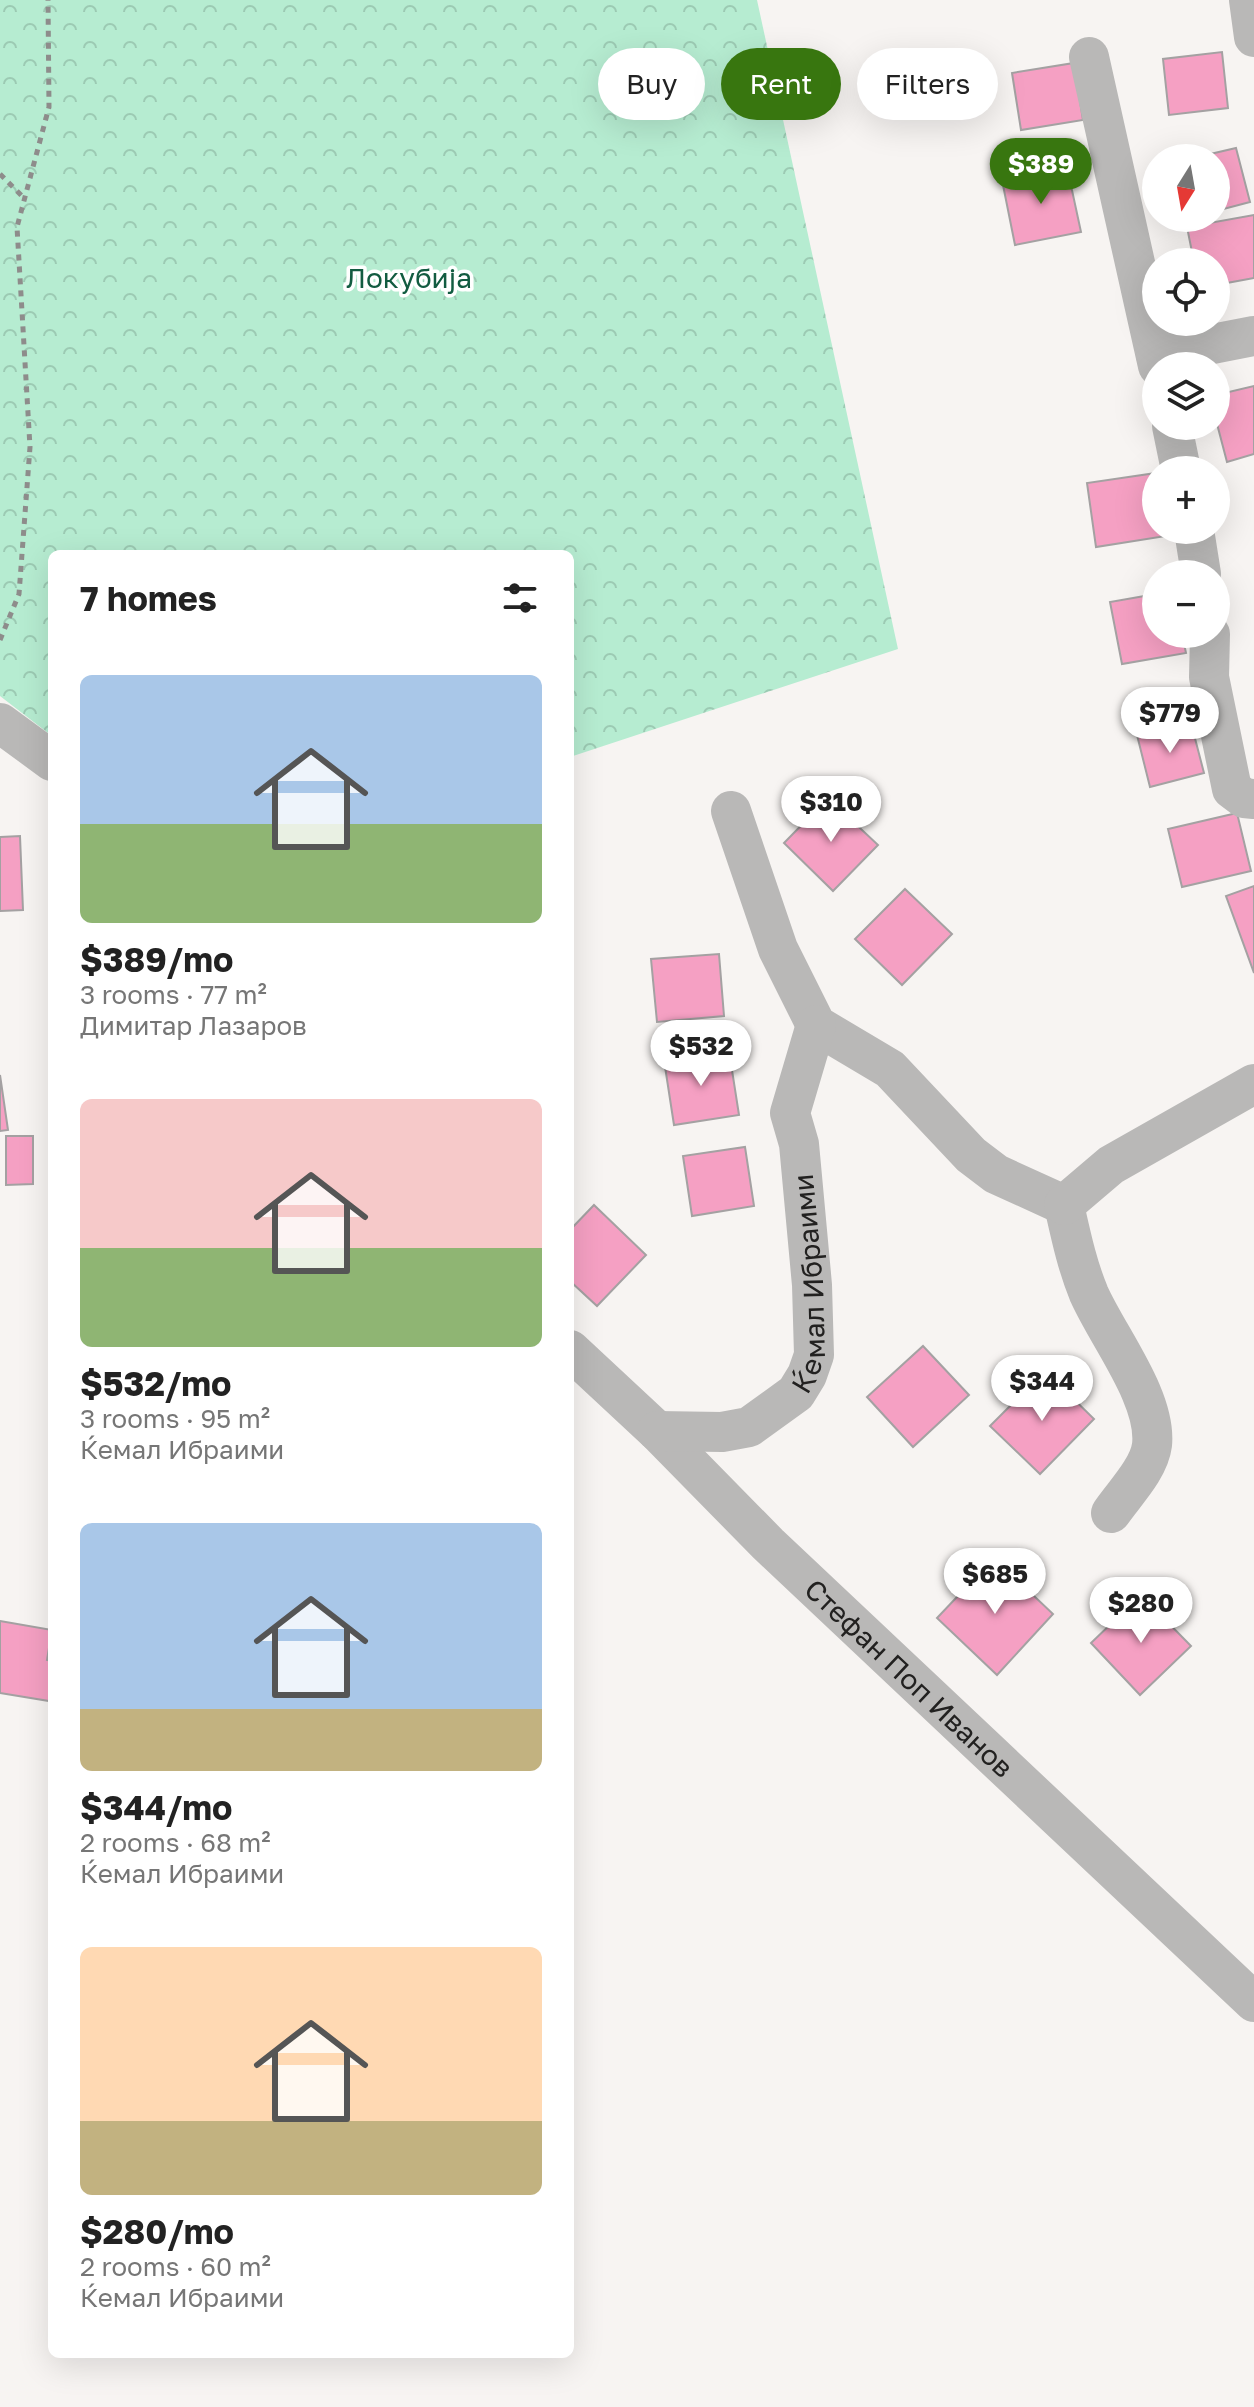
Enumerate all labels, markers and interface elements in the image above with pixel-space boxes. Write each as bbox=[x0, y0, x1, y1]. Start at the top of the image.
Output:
chip: Buy bbox=[598, 48, 705, 120]
chip: Rent bbox=[721, 48, 841, 120]
chip: Filters bbox=[857, 48, 998, 120]
pin: $389 bbox=[994, 138, 1088, 206]
north arrow bbox=[1142, 144, 1230, 232]
map controls bbox=[1142, 144, 1230, 648]
text: $389 bbox=[1008, 148, 1074, 179]
button: locate bbox=[1142, 248, 1230, 336]
park label: Локубија bbox=[346, 261, 472, 294]
button: layers bbox=[1142, 352, 1230, 440]
button: + bbox=[1142, 456, 1230, 544]
button: − bbox=[1142, 560, 1230, 648]
icon: filters bbox=[498, 576, 542, 620]
text: 7 homes bbox=[80, 578, 217, 618]
pin: $779 bbox=[1123, 687, 1217, 755]
text: $779 bbox=[1139, 697, 1201, 728]
icon: home bbox=[239, 727, 383, 871]
pin: $310 bbox=[784, 776, 878, 844]
text: $310 bbox=[799, 786, 863, 817]
text: $389/mo bbox=[80, 939, 233, 979]
text: 3 rooms · 77 m² bbox=[80, 979, 267, 1010]
text: Димитар Лазаров bbox=[80, 1010, 307, 1041]
pin: $532 bbox=[654, 1020, 748, 1088]
text: $532 bbox=[668, 1030, 734, 1061]
icon: home bbox=[239, 1151, 383, 1295]
street label: Ќемал Ибраими bbox=[784, 1173, 831, 1399]
pin: $344 bbox=[995, 1355, 1089, 1423]
text: $532/mo bbox=[80, 1363, 231, 1403]
text: $344 bbox=[1009, 1365, 1075, 1396]
text: 3 rooms · 95 m² bbox=[80, 1403, 270, 1434]
text: Ќемал Ибраими bbox=[80, 1434, 284, 1465]
pin: $685 bbox=[948, 1548, 1042, 1616]
text: $685 bbox=[962, 1558, 1028, 1589]
street label: Стефан Поп Иванов bbox=[799, 1572, 1021, 1783]
icon: home bbox=[239, 1575, 383, 1719]
pin: $280 bbox=[1094, 1577, 1188, 1645]
text: $280 bbox=[1108, 1587, 1174, 1618]
text: $344/mo bbox=[80, 1787, 233, 1827]
text: 2 rooms · 68 m² bbox=[80, 1827, 271, 1858]
text: Ќемал Ибраими bbox=[80, 1858, 284, 1889]
icon: home bbox=[239, 1999, 383, 2143]
text: $280/mo bbox=[80, 2211, 234, 2251]
text: 2 rooms · 60 m² bbox=[80, 2251, 271, 2282]
text: Ќемал Ибраими bbox=[80, 2282, 284, 2313]

